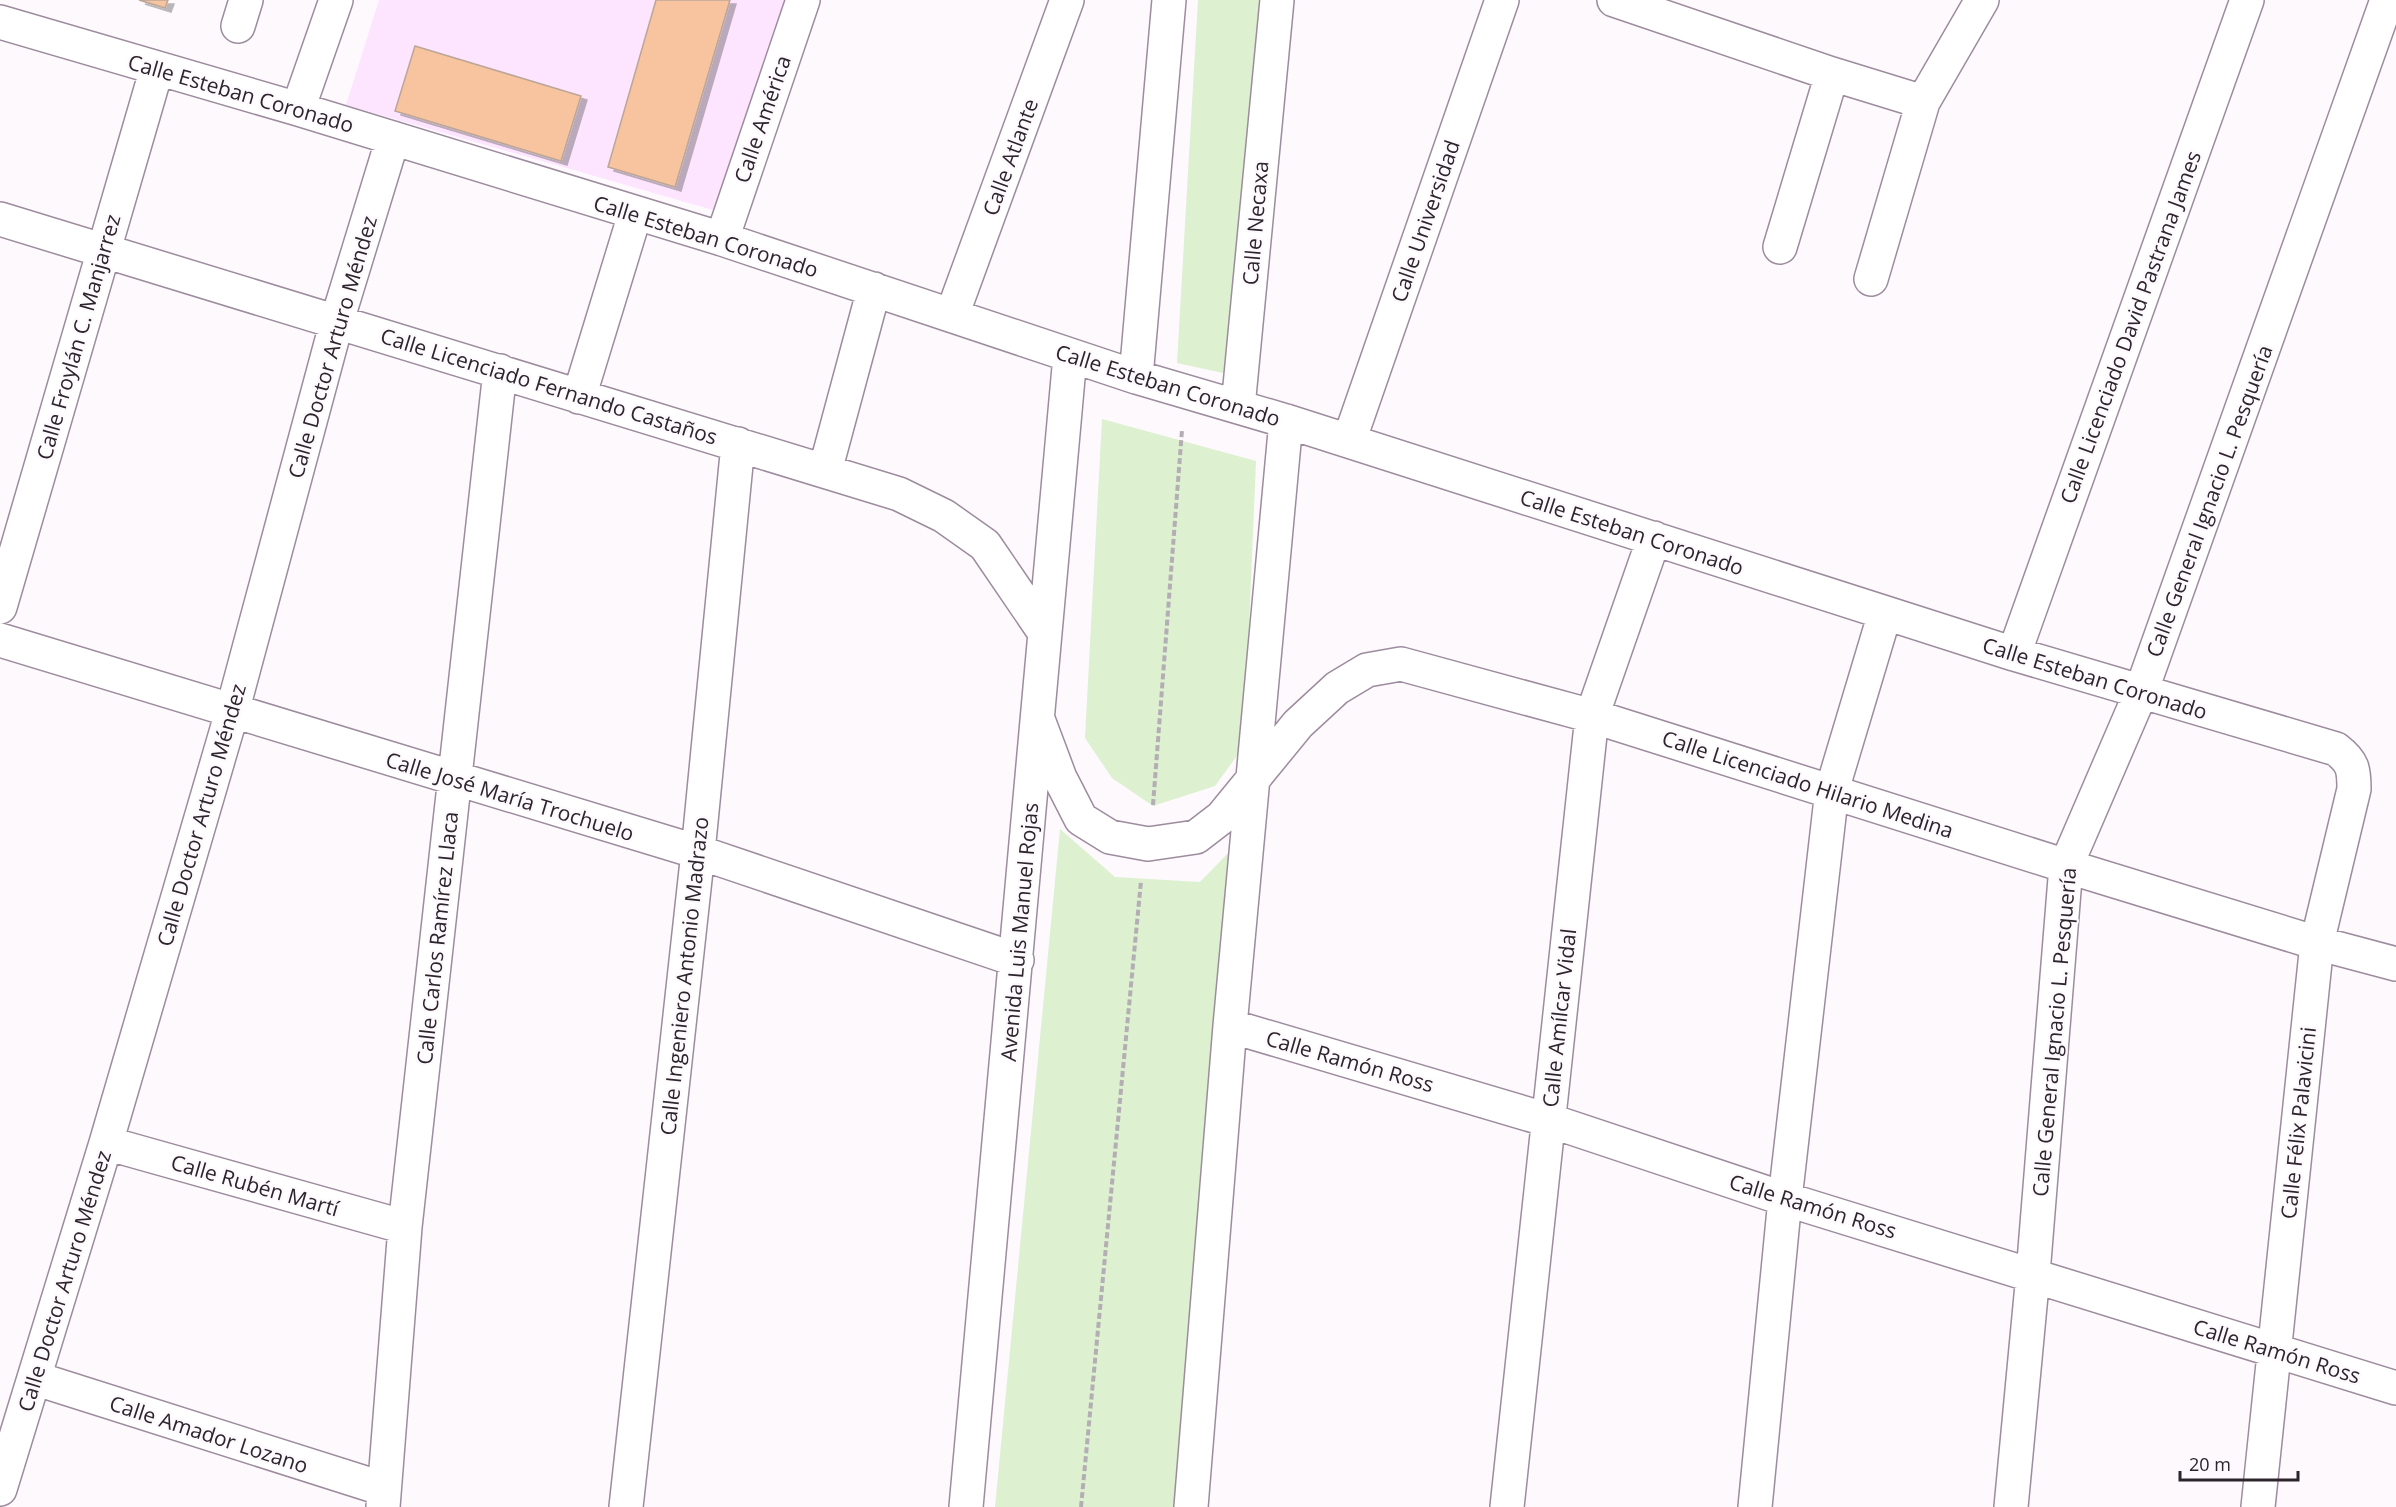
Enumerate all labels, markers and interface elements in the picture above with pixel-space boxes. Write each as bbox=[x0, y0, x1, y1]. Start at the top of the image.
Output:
street label: Calle Esteban Coronado bbox=[125, 47, 357, 139]
street label: Calle América bbox=[727, 52, 797, 186]
street label: Calle Atlante bbox=[976, 95, 1044, 219]
street label: Calle Universidad bbox=[1384, 136, 1466, 306]
street label: Calle Licenciado David Pastrana James bbox=[2053, 147, 2207, 507]
street label: Calle Necaxa bbox=[1236, 160, 1274, 286]
street label: Calle Esteban Coronado bbox=[590, 188, 822, 284]
street label: Calle Froylán C. Manjarrez bbox=[30, 211, 127, 463]
street label: Calle Doctor Arturo Méndez bbox=[281, 212, 383, 481]
street label: Calle Licenciado Fernando Castaños bbox=[377, 321, 721, 451]
street label: Calle Esteban Coronado bbox=[1052, 337, 1284, 433]
street label: Calle General Ignacio L. Pesquería bbox=[2139, 341, 2279, 661]
street label: Calle Esteban Coronado bbox=[1517, 483, 1747, 581]
street label: Calle Esteban Coronado bbox=[1979, 630, 2211, 726]
street label: Calle Doctor Arturo Méndez bbox=[150, 680, 252, 949]
street label: Calle Licenciado Hilario Medina bbox=[1659, 724, 1957, 844]
street label: Calle José María Trochuelo bbox=[382, 745, 638, 847]
street label: Avenida Luis Manuel Rojas bbox=[994, 801, 1044, 1063]
street label: Calle Carlos Ramírez Llaca bbox=[410, 810, 464, 1066]
street label: Calle Ingeniero Antonio Madrazo bbox=[653, 815, 715, 1137]
street label: Calle General Ignacio L. Pesquería bbox=[2026, 866, 2082, 1198]
street label: Calle Amílcar Vidal bbox=[1536, 927, 1582, 1109]
street label: Calle Ramón Ross bbox=[1263, 1024, 1437, 1098]
street label: Calle Félix Palavicini bbox=[2274, 1026, 2322, 1220]
street label: Calle Doctor Arturo Méndez bbox=[11, 1147, 117, 1415]
street label: Calle Rubén Martí bbox=[168, 1148, 343, 1223]
street label: Calle Ramón Ross bbox=[1726, 1167, 1900, 1245]
street label: Calle Ramón Ross bbox=[2190, 1312, 2364, 1390]
street label: Calle Amador Lozano bbox=[106, 1389, 312, 1479]
scale bar bbox=[2180, 1444, 2298, 1482]
text: 20 m bbox=[2189, 1452, 2231, 1476]

